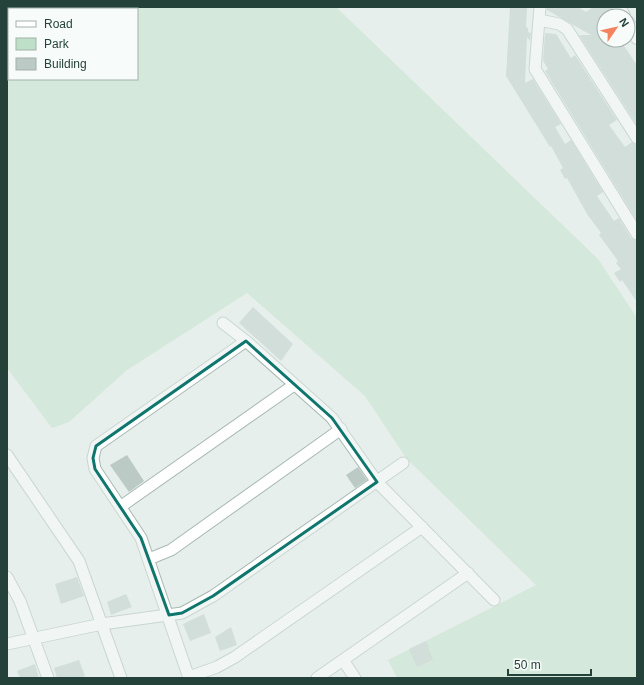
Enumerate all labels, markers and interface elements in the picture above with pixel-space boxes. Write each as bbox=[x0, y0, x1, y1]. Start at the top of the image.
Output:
legend bbox=[8, 8, 138, 80]
north arrow bbox=[596, 8, 636, 48]
text: N bbox=[617, 16, 632, 29]
text: Road bbox=[44, 17, 73, 31]
text: Park bbox=[44, 37, 70, 51]
text: Building bbox=[44, 57, 87, 71]
scale bar bbox=[508, 651, 591, 677]
text: 50 m bbox=[514, 658, 541, 672]

